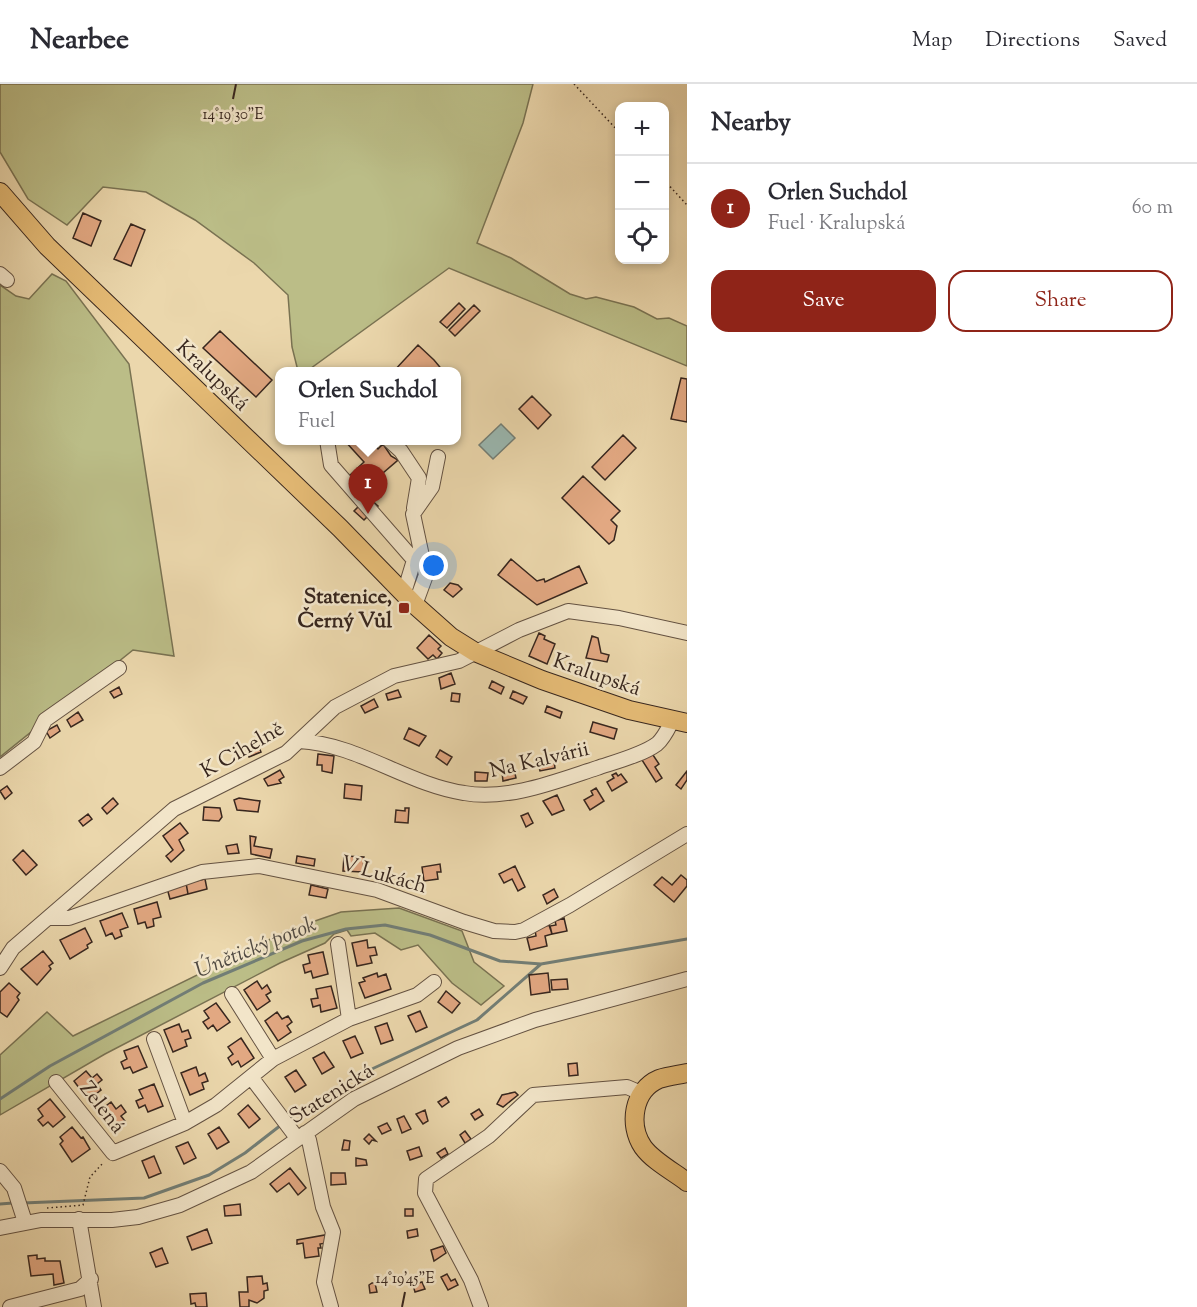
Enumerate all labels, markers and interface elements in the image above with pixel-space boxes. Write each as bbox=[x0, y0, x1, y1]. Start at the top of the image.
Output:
text: Nearbee bbox=[30, 21, 129, 61]
text: Map bbox=[912, 26, 952, 56]
text: Directions bbox=[985, 26, 1080, 56]
text: Saved bbox=[1113, 26, 1167, 56]
map controls bbox=[615, 102, 669, 264]
button: + bbox=[615, 102, 669, 156]
text: 14°19'30"E bbox=[202, 105, 264, 126]
text: Nearby bbox=[711, 105, 791, 142]
button: − bbox=[615, 156, 669, 210]
text: Orlen Suchdol bbox=[768, 178, 907, 210]
text: 1 bbox=[727, 194, 734, 223]
text: 60 m bbox=[1132, 194, 1173, 223]
button: locate bbox=[615, 210, 669, 264]
text: Fuel · Kralupská bbox=[768, 210, 905, 239]
button: Save bbox=[711, 270, 936, 332]
button: Share bbox=[948, 270, 1173, 332]
street label: Kralupská bbox=[168, 334, 255, 419]
popup bbox=[275, 367, 461, 445]
text: Orlen Suchdol bbox=[298, 376, 438, 408]
text: Fuel bbox=[298, 408, 335, 437]
pin: 1 bbox=[348, 464, 388, 514]
your location bbox=[419, 551, 448, 580]
place label: Statenice, Černý Vůl bbox=[298, 583, 392, 637]
marker: Statenice, Černý Vůl bbox=[397, 601, 411, 615]
street label: Kralupská bbox=[548, 647, 645, 705]
street label: K Cihelně bbox=[196, 715, 290, 787]
street label: Na Kalvárii bbox=[487, 735, 592, 787]
street label: V Lukách bbox=[337, 849, 430, 903]
water label: Únětický potok bbox=[190, 909, 322, 988]
street label: Statenická bbox=[284, 1057, 381, 1133]
street label: Zelená bbox=[71, 1076, 132, 1141]
text: 14°19'45"E bbox=[376, 1269, 434, 1290]

